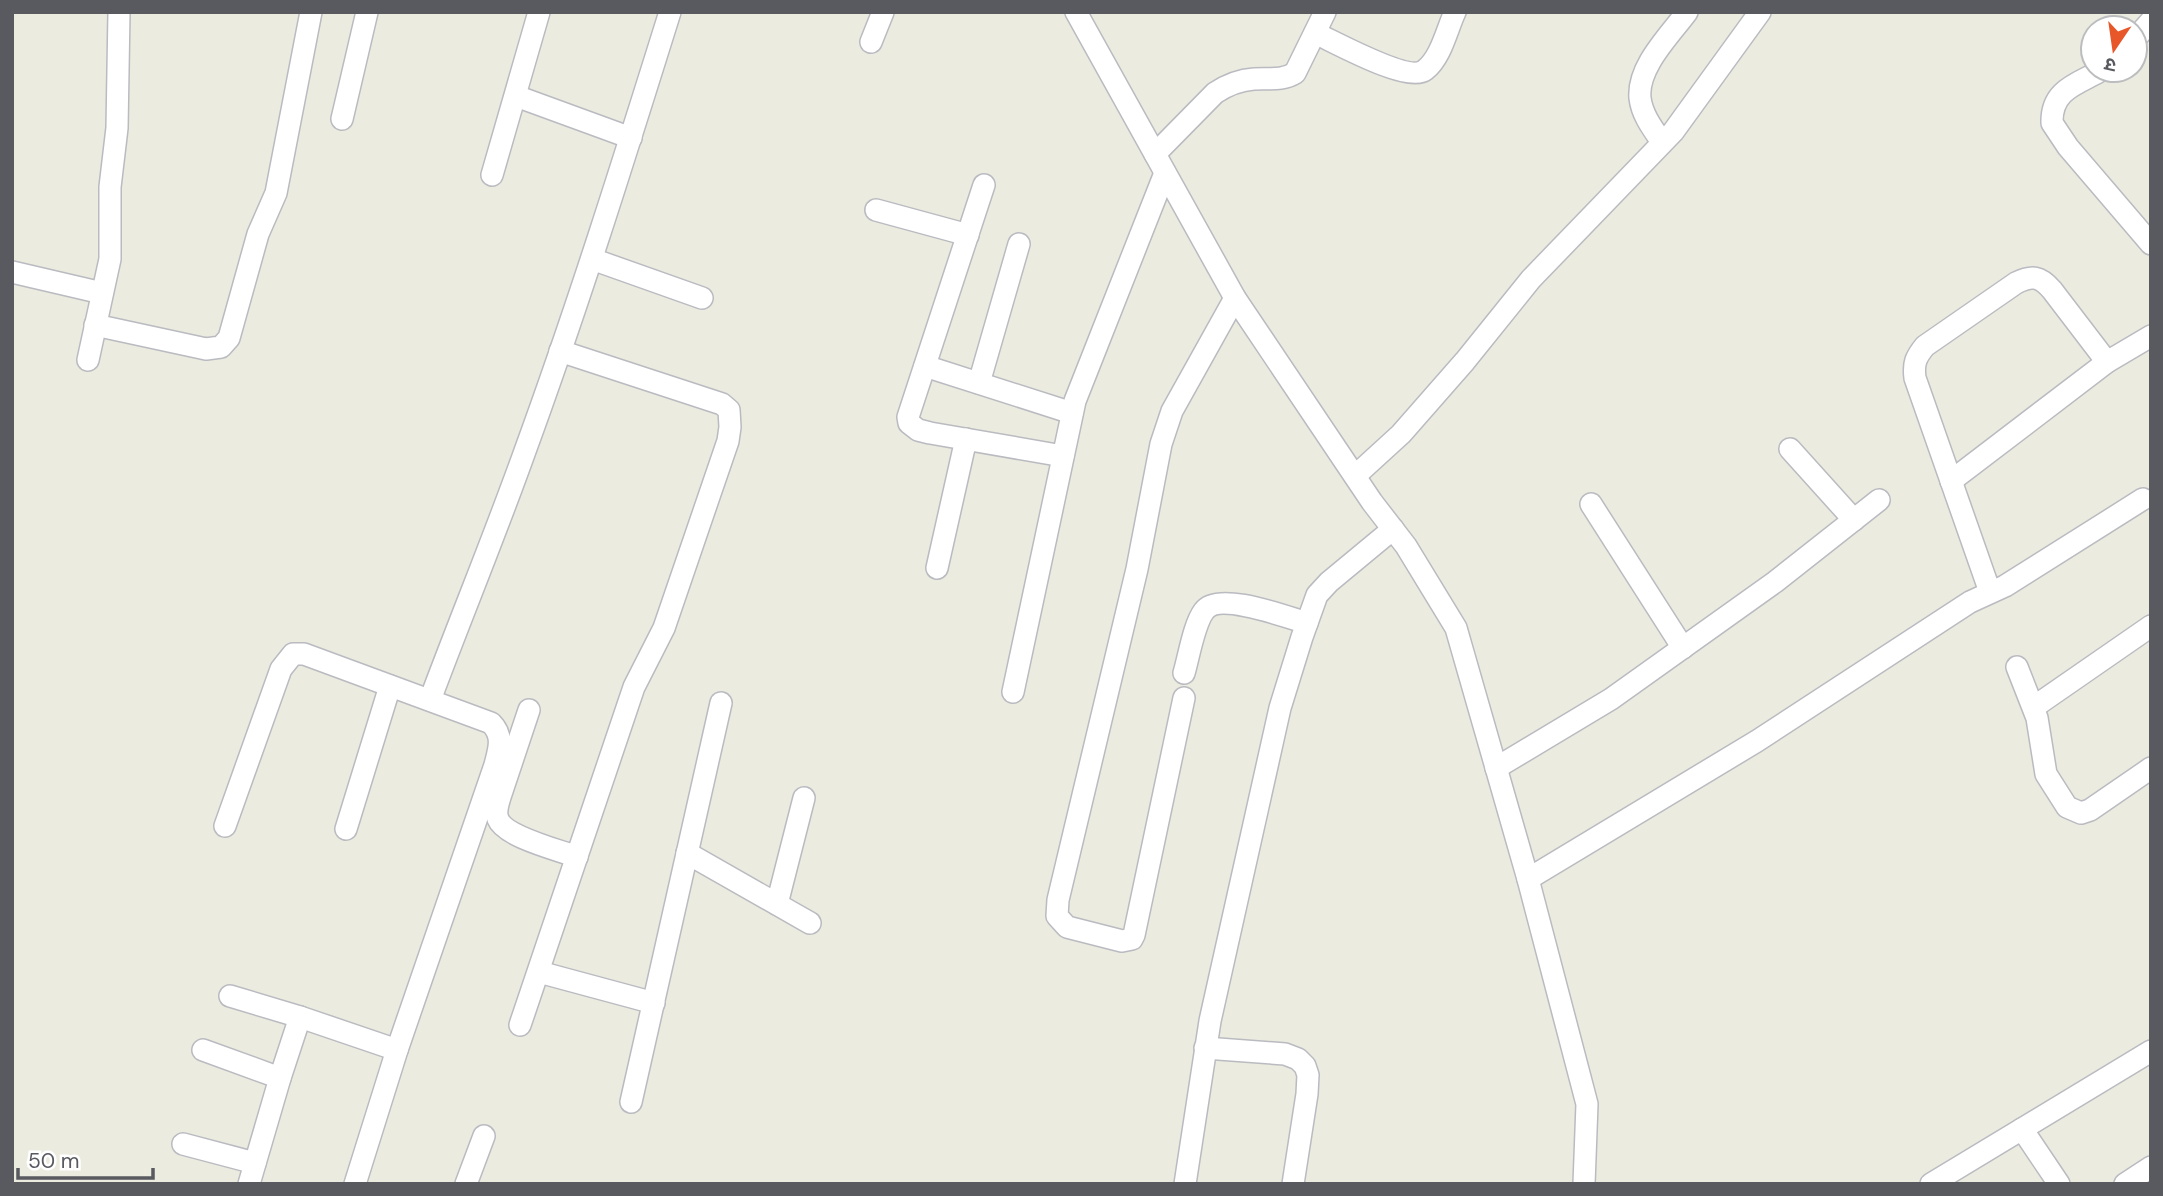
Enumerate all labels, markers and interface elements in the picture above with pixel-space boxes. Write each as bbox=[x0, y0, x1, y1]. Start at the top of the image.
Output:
north arrow bbox=[2079, 14, 2149, 84]
text: उ bbox=[2101, 51, 2119, 79]
scale bar bbox=[18, 1136, 152, 1180]
text: 50 m bbox=[28, 1147, 79, 1175]

